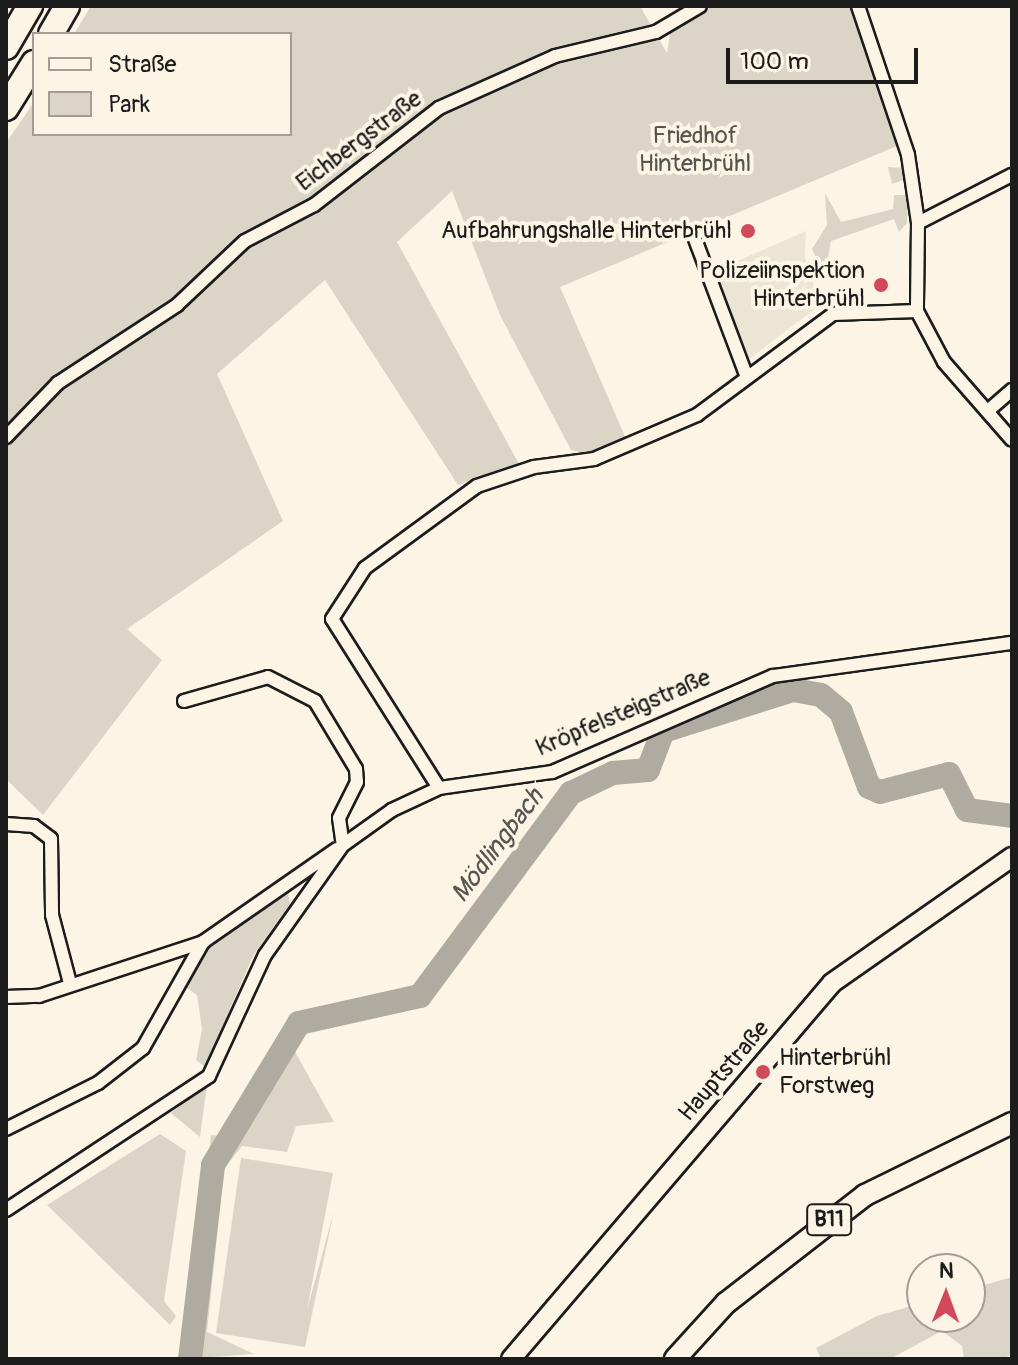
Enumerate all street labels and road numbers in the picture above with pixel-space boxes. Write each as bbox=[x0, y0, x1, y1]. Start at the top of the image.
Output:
street label: Eichbergstraße bbox=[291, 85, 427, 197]
street label: Kröpfelsteigstraße bbox=[531, 663, 715, 763]
street label: Hauptstraße bbox=[672, 1015, 776, 1127]
road number: B11 bbox=[805, 1202, 853, 1238]

